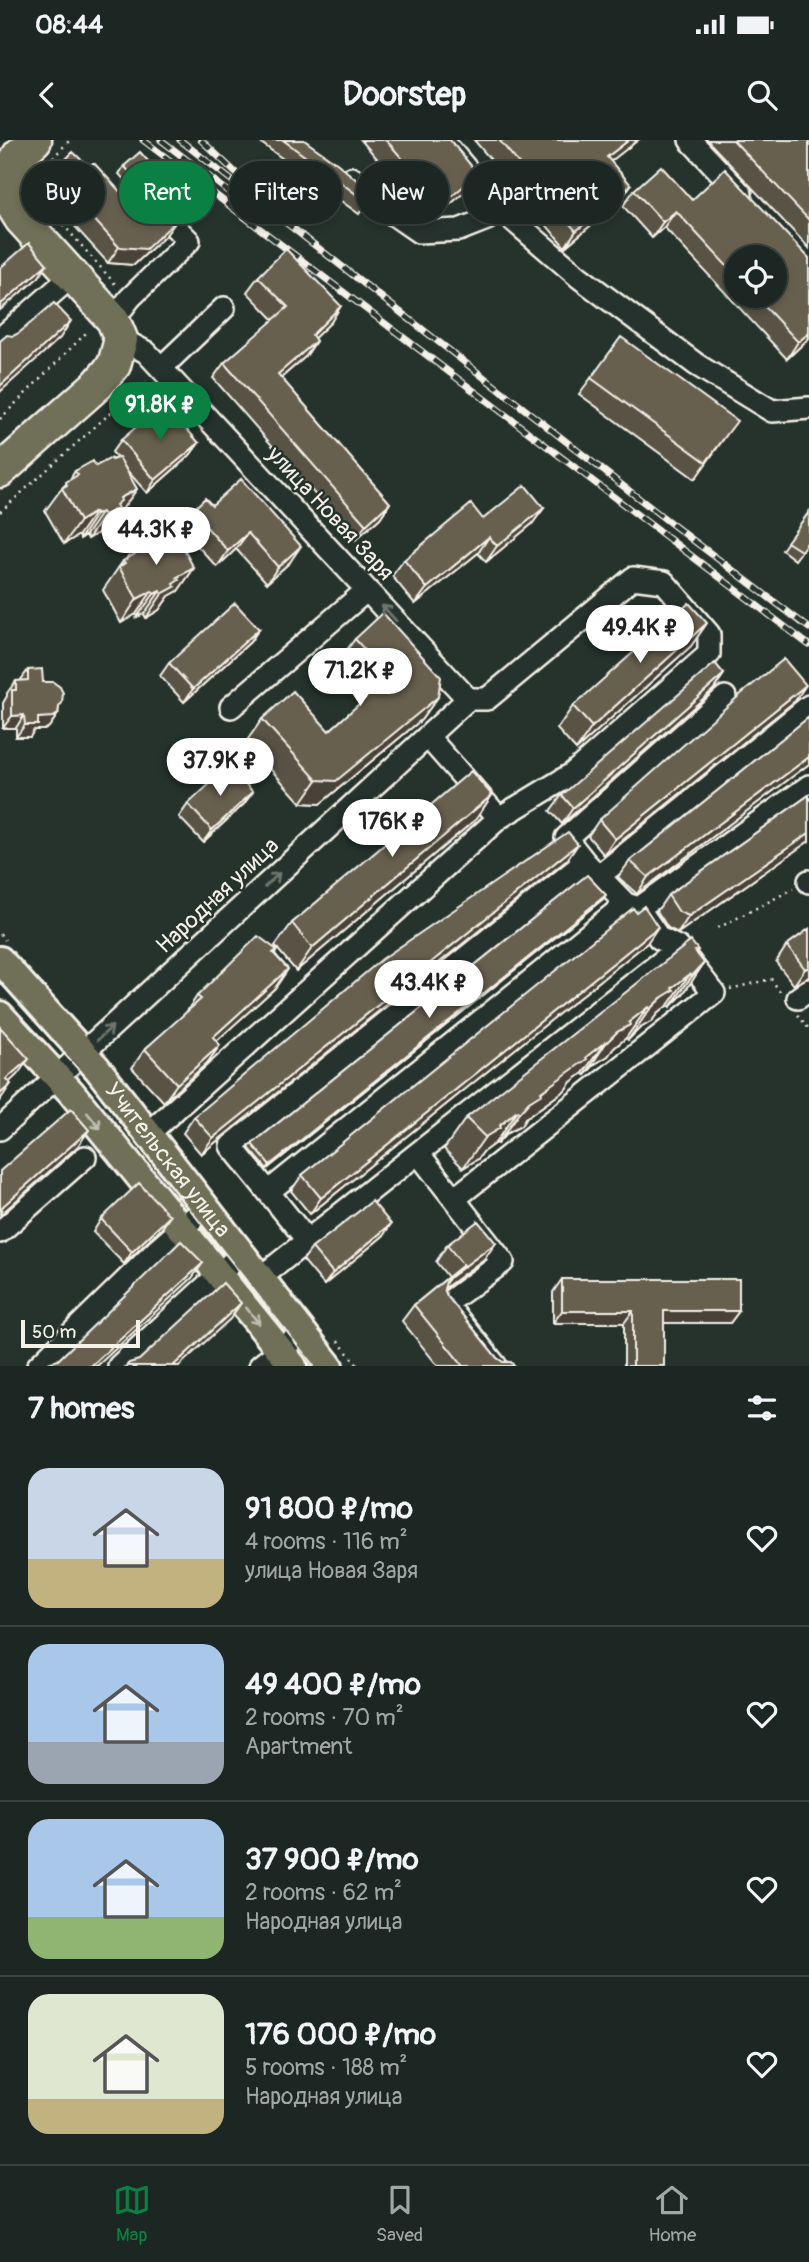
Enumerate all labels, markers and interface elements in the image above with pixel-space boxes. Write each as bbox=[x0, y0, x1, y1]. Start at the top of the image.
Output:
text: 08:44 bbox=[35, 9, 103, 41]
text: Doorstep bbox=[343, 75, 466, 115]
icon: back bbox=[28, 76, 66, 114]
icon: search bbox=[743, 76, 781, 114]
chip: Buy bbox=[21, 161, 105, 224]
chip: Rent bbox=[119, 161, 215, 224]
chip: Filters bbox=[229, 161, 342, 224]
chip: New bbox=[356, 161, 449, 224]
chip: Apartment bbox=[463, 161, 623, 224]
map controls bbox=[724, 245, 787, 308]
button: locate bbox=[724, 245, 787, 308]
pin: 91.8K ₽ bbox=[95, 383, 225, 442]
text: 91.8K ₽ bbox=[125, 390, 195, 419]
street label: улица Новая Заря bbox=[260, 439, 400, 587]
pin: 44.3K ₽ bbox=[91, 508, 221, 567]
text: 44.3K ₽ bbox=[117, 515, 195, 544]
one-way arrow bbox=[380, 605, 397, 622]
pin: 49.4K ₽ bbox=[575, 606, 705, 665]
text: 49.4K ₽ bbox=[602, 613, 678, 642]
pin: 71.2K ₽ bbox=[295, 648, 425, 708]
text: 71.2K ₽ bbox=[324, 656, 396, 685]
pin: 37.9K ₽ bbox=[155, 738, 285, 798]
text: 37.9K ₽ bbox=[183, 746, 257, 775]
pin: 176K ₽ bbox=[335, 800, 449, 859]
text: 176K ₽ bbox=[358, 807, 426, 836]
street label: Народная улица bbox=[150, 831, 285, 960]
one-way arrow bbox=[263, 871, 280, 888]
pin: 43.4K ₽ bbox=[364, 960, 494, 1020]
text: 43.4K ₽ bbox=[390, 968, 468, 997]
one-way arrow bbox=[96, 1025, 113, 1042]
street label: Учительская улица bbox=[98, 1076, 237, 1243]
one-way arrow bbox=[87, 1111, 102, 1129]
one-way arrow bbox=[245, 1307, 261, 1325]
scale bar bbox=[21, 1317, 140, 1349]
text: 50 m bbox=[32, 1320, 76, 1344]
icon: filters bbox=[743, 1389, 781, 1427]
text: 7 homes bbox=[28, 1390, 135, 1427]
text: 91 800 ₽/mo bbox=[245, 1490, 413, 1527]
icon: home bbox=[84, 1496, 168, 1580]
icon: heart bbox=[743, 1519, 781, 1557]
text: 4 rooms · 116 m² bbox=[245, 1527, 408, 1556]
text: улица Новая Заря bbox=[245, 1556, 418, 1585]
text: 49 400 ₽/mo bbox=[245, 1666, 421, 1703]
icon: home bbox=[84, 1672, 168, 1756]
icon: heart bbox=[743, 1695, 781, 1733]
text: 2 rooms · 70 m² bbox=[245, 1703, 404, 1732]
text: Apartment bbox=[245, 1732, 352, 1761]
text: 37 900 ₽/mo bbox=[245, 1841, 419, 1878]
icon: home bbox=[84, 1847, 168, 1931]
icon: heart bbox=[743, 1870, 781, 1908]
text: 2 rooms · 62 m² bbox=[245, 1878, 402, 1907]
text: Народная улица bbox=[245, 1907, 403, 1936]
text: 176 000 ₽/mo bbox=[245, 2016, 436, 2053]
icon: home bbox=[84, 2022, 168, 2106]
icon: heart bbox=[743, 2045, 781, 2083]
text: 5 rooms · 188 m² bbox=[245, 2053, 407, 2082]
text: Народная улица bbox=[245, 2082, 403, 2111]
tab: Map bbox=[113, 2181, 151, 2247]
tab: Saved bbox=[376, 2181, 423, 2247]
tab: Home bbox=[648, 2181, 696, 2247]

